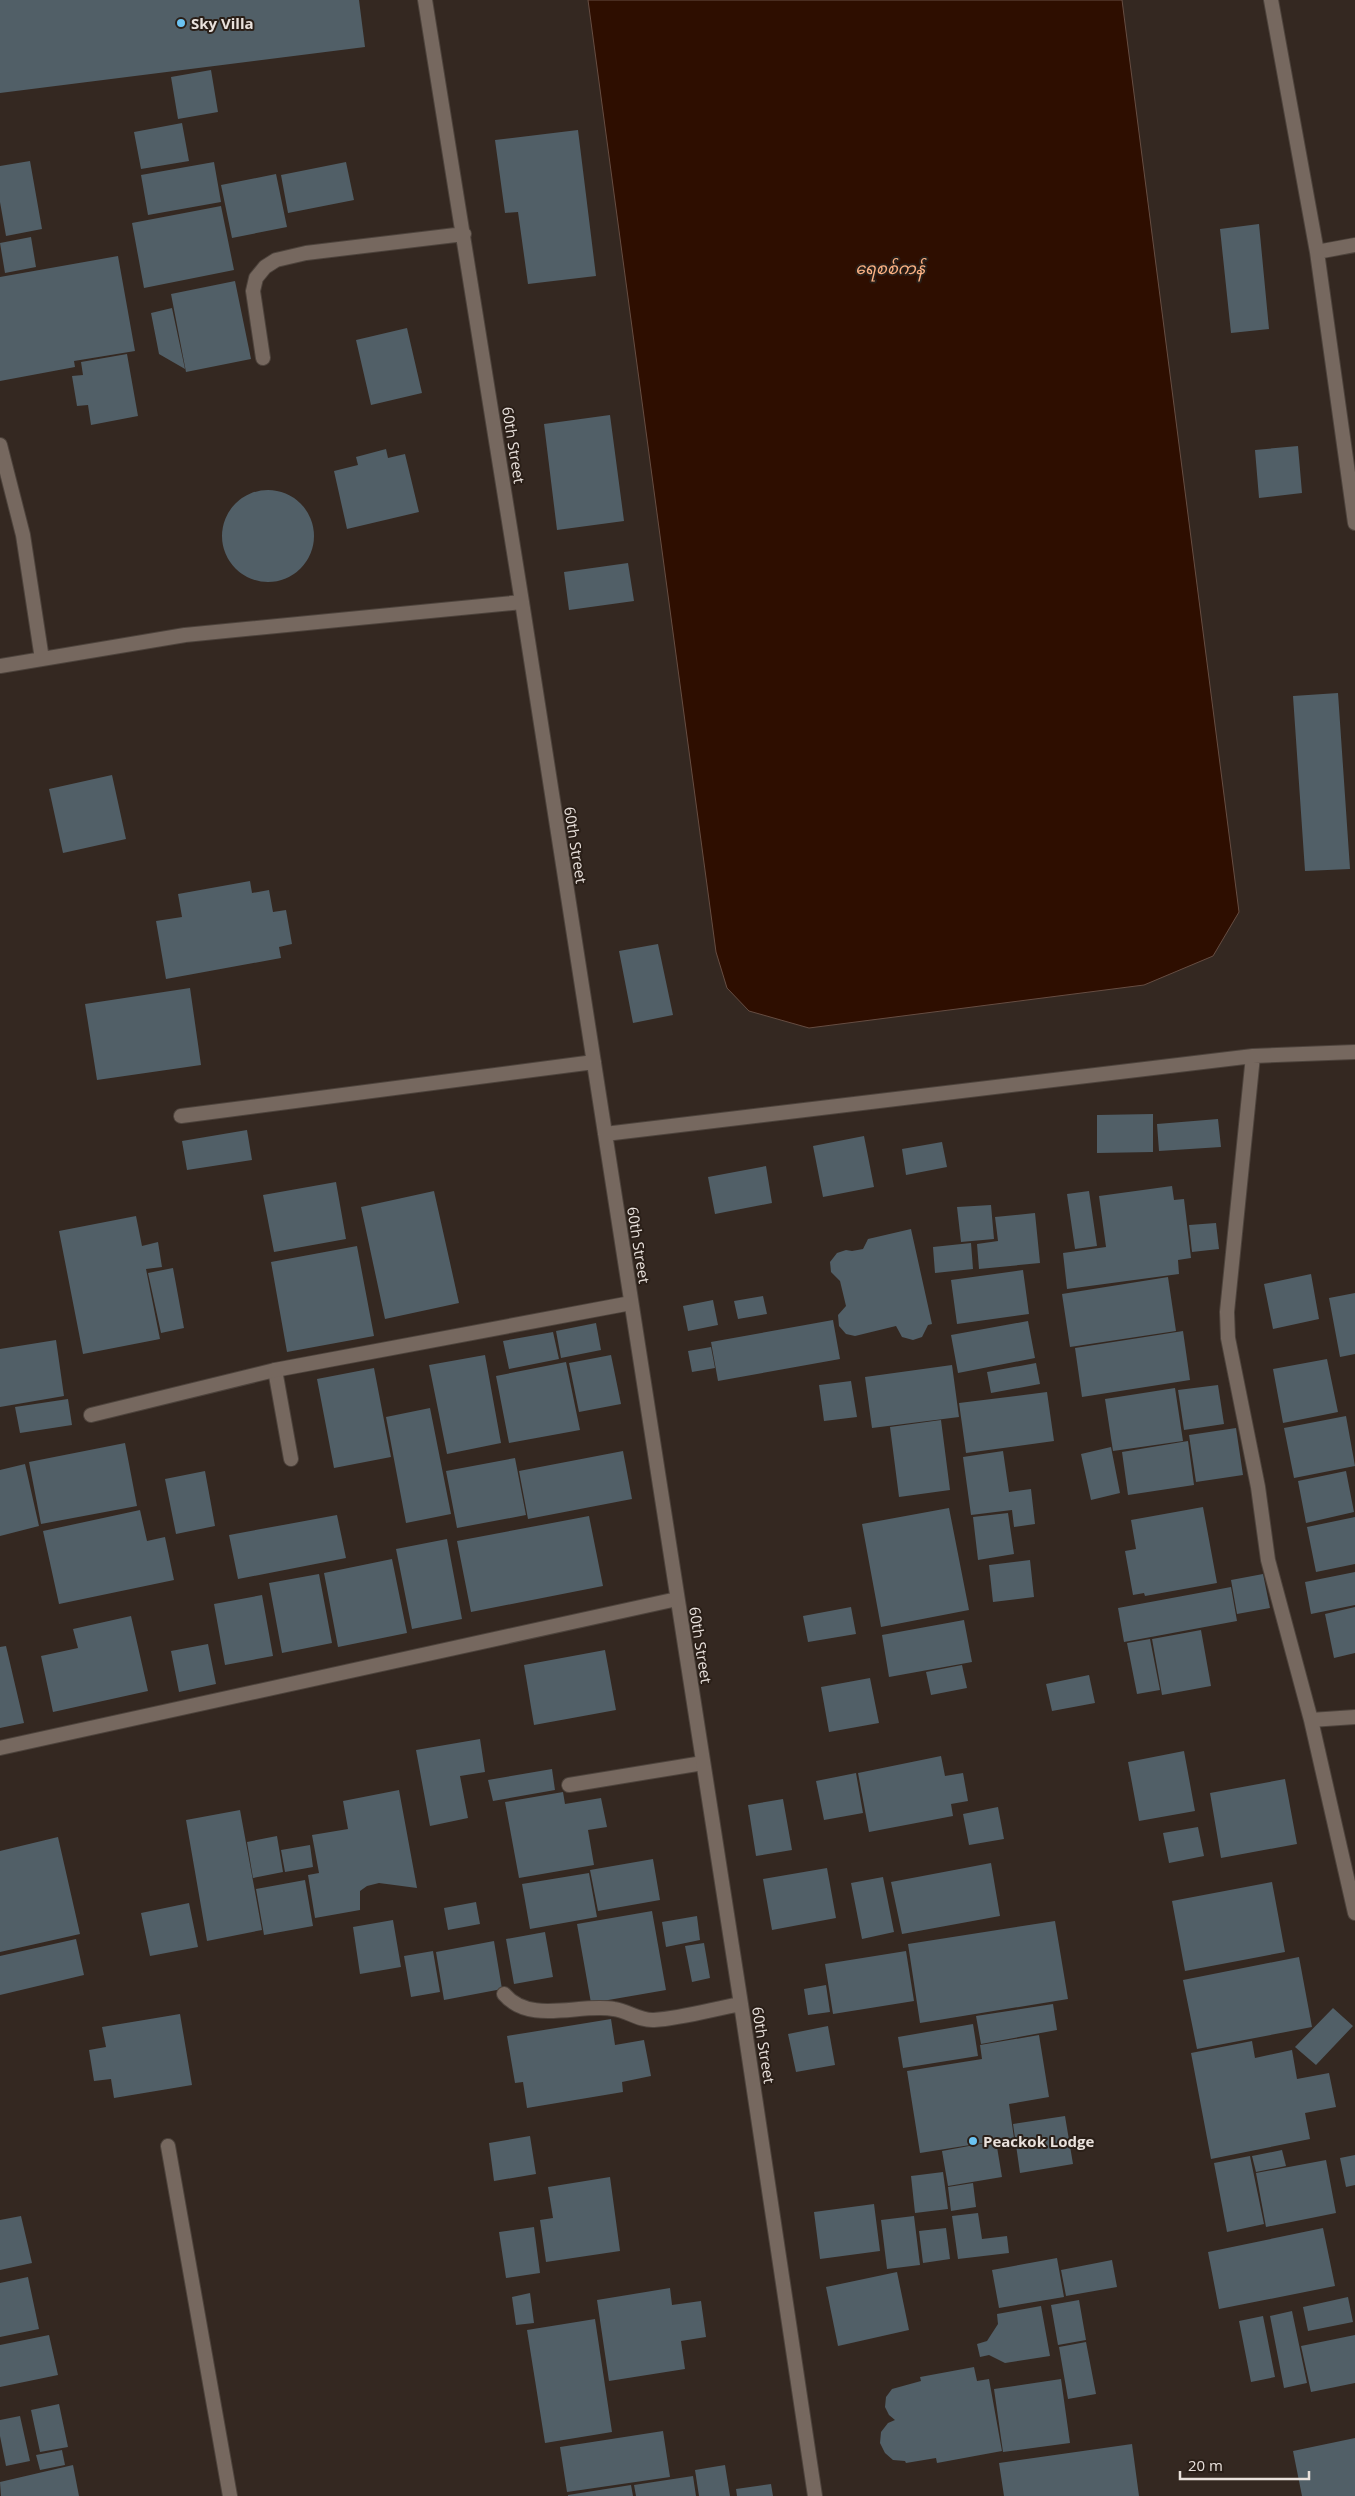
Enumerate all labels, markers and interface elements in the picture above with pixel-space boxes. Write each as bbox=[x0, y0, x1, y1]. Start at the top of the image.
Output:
place label: Sky Villa bbox=[191, 13, 254, 33]
marker: Sky Villa bbox=[175, 17, 187, 29]
water label: ရေစစ်ကန် bbox=[855, 257, 927, 282]
street label: 60th Street bbox=[498, 405, 530, 485]
street label: 60th Street bbox=[560, 805, 592, 885]
street label: 60th Street bbox=[623, 1205, 655, 1285]
street label: 60th Street bbox=[685, 1605, 717, 1685]
street label: 60th Street bbox=[748, 2005, 780, 2085]
place label: Peackok Lodge bbox=[983, 2131, 1095, 2151]
marker: Peackok Lodge bbox=[967, 2135, 979, 2147]
scale bar bbox=[1180, 2448, 1309, 2480]
text: 20 m bbox=[1188, 2455, 1223, 2475]

